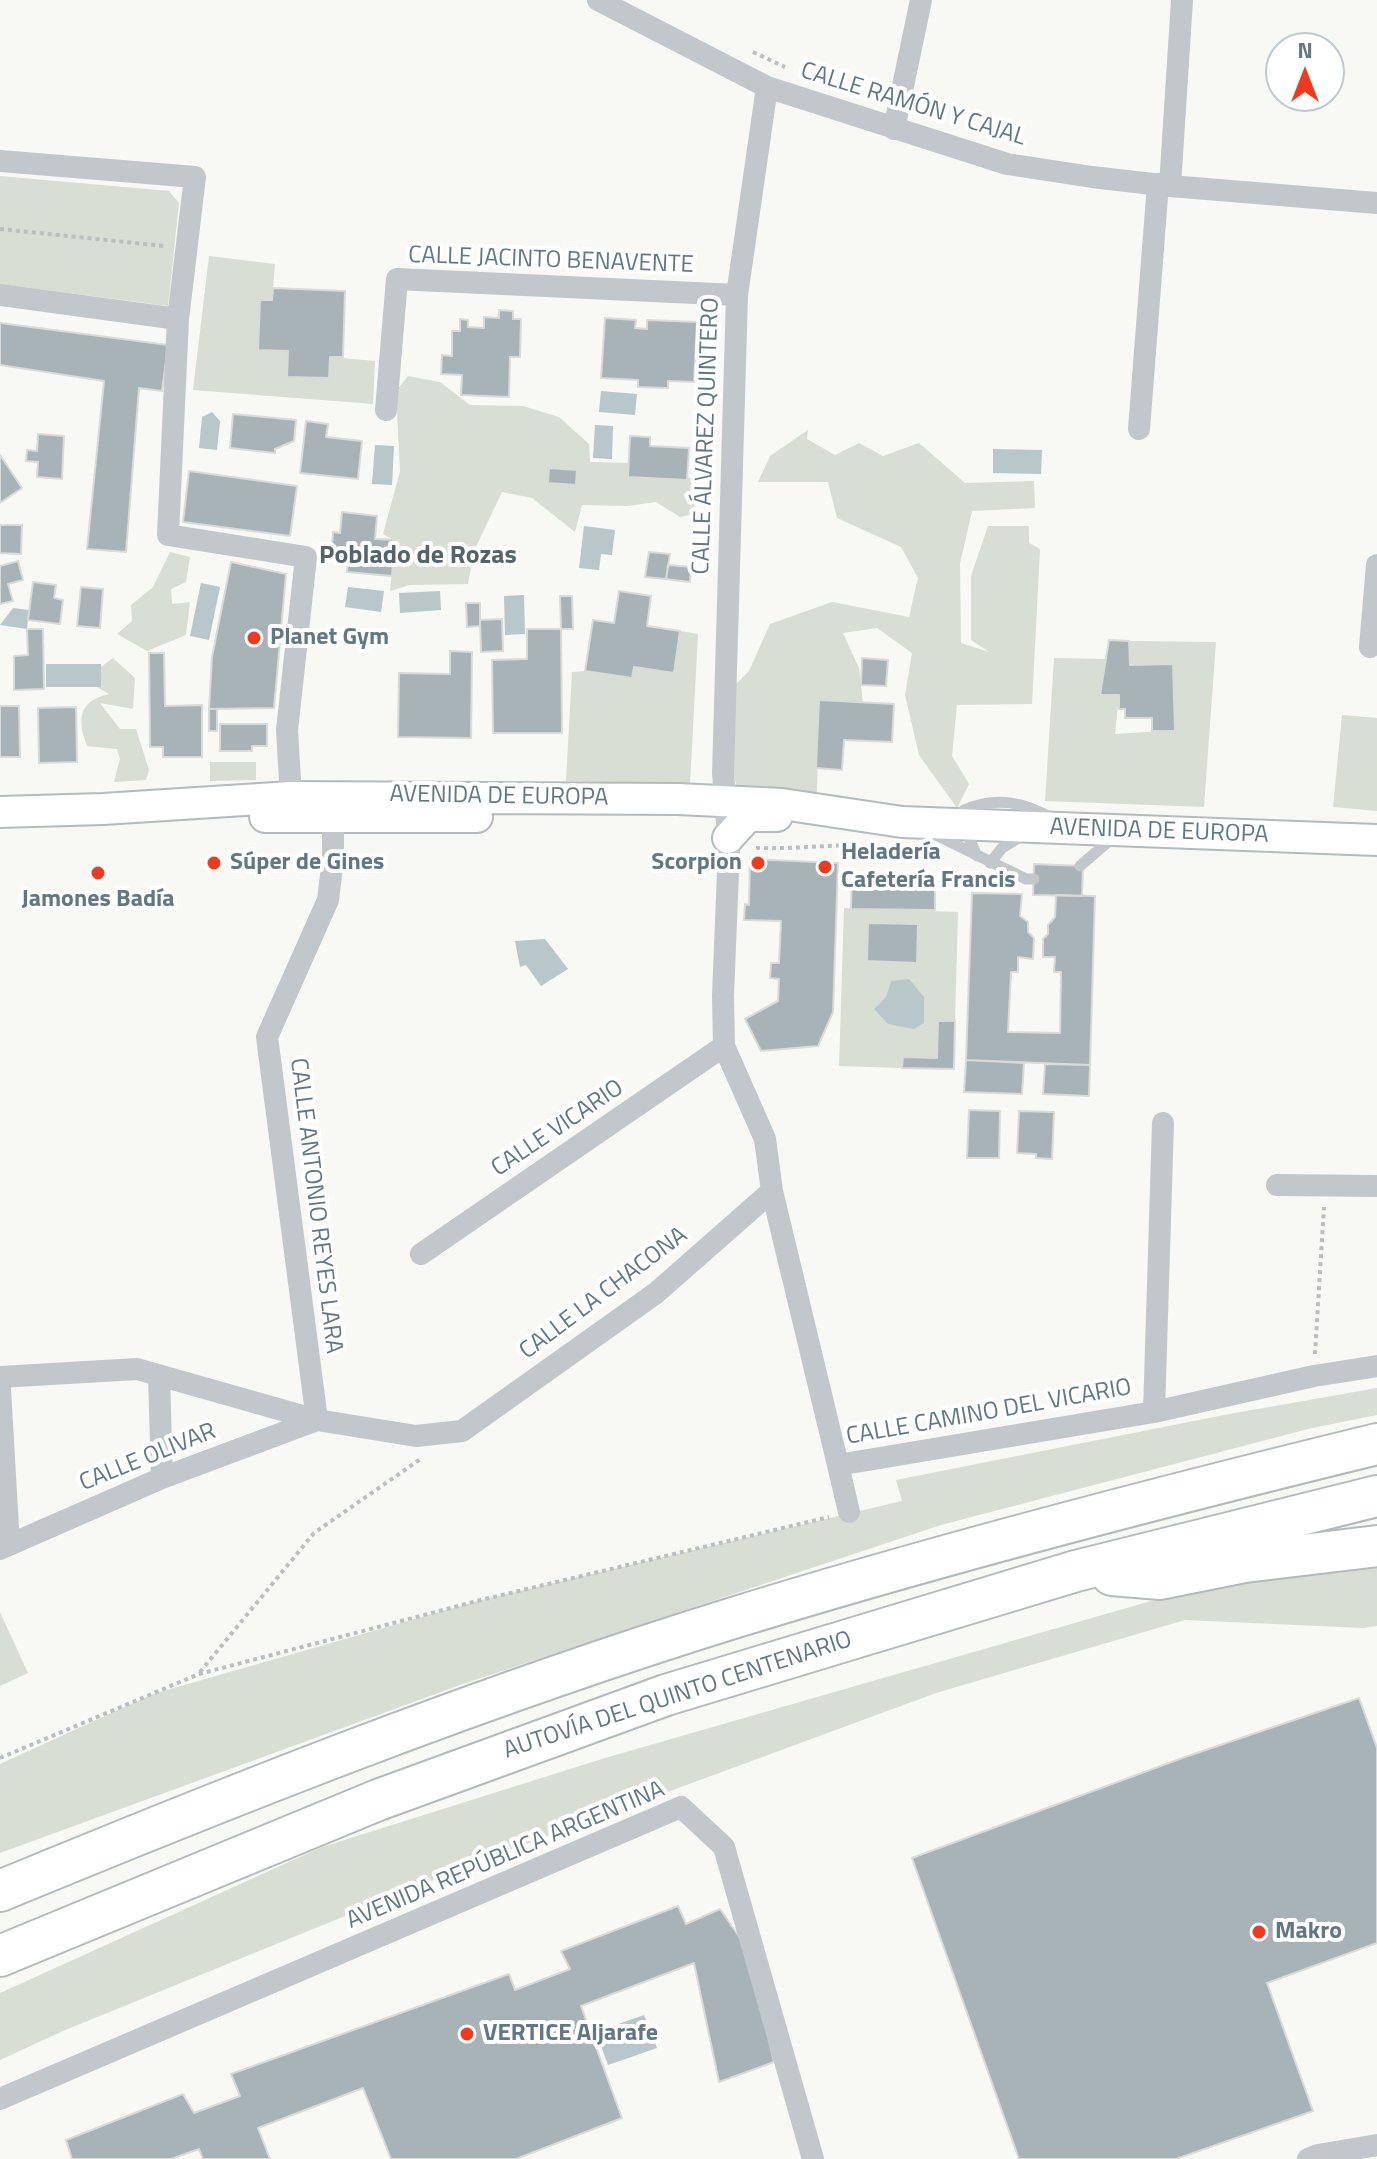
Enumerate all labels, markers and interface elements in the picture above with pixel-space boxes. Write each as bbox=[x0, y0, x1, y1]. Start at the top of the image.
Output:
north arrow bbox=[1265, 32, 1345, 112]
text: N bbox=[1297, 33, 1313, 67]
street label: CALLE RAMÓN Y CAJAL bbox=[797, 57, 1029, 153]
street label: CALLE JACINTO BENAVENTE bbox=[408, 242, 694, 280]
street label: CALLE ÁLVAREZ QUINTERO bbox=[688, 297, 726, 575]
district label: Poblado de Rozas bbox=[319, 541, 517, 573]
place label: Planet Gym bbox=[270, 624, 389, 652]
marker: Planet Gym bbox=[245, 629, 263, 647]
street label: AVENIDA DE EUROPA bbox=[389, 781, 609, 813]
street label: AVENIDA DE EUROPA bbox=[1049, 814, 1269, 850]
place label: Heladería Cafetería Francis bbox=[841, 839, 1016, 895]
place label: Súper de Gines bbox=[230, 849, 384, 877]
place label: Scorpion bbox=[651, 849, 742, 877]
marker: Súper de Gines bbox=[205, 854, 223, 872]
marker: Scorpion bbox=[749, 854, 767, 872]
marker: Heladería Cafetería Francis bbox=[816, 858, 834, 876]
marker: Jamones Badía bbox=[89, 864, 107, 882]
place label: Jamones Badía bbox=[21, 886, 175, 914]
street label: CALLE ANTONIO REYES LARA bbox=[283, 1056, 347, 1356]
street label: CALLE VICARIO bbox=[487, 1074, 629, 1184]
street label: CALLE LA CHACONA bbox=[515, 1222, 693, 1366]
street label: CALLE CAMINO DEL VICARIO bbox=[844, 1374, 1134, 1452]
street label: CALLE OLIVAR bbox=[76, 1418, 220, 1498]
street label: AUTOVÍA DEL QUINTO CENTENARIO bbox=[500, 1626, 856, 1766]
street label: AVENIDA REPÚBLICA ARGENTINA bbox=[343, 1776, 669, 1936]
place label: Makro bbox=[1275, 1918, 1342, 1946]
marker: Makro bbox=[1250, 1923, 1268, 1941]
place label: VERTICE Aljarafe bbox=[483, 2020, 658, 2048]
marker: VERTICE Aljarafe bbox=[458, 2025, 476, 2043]

